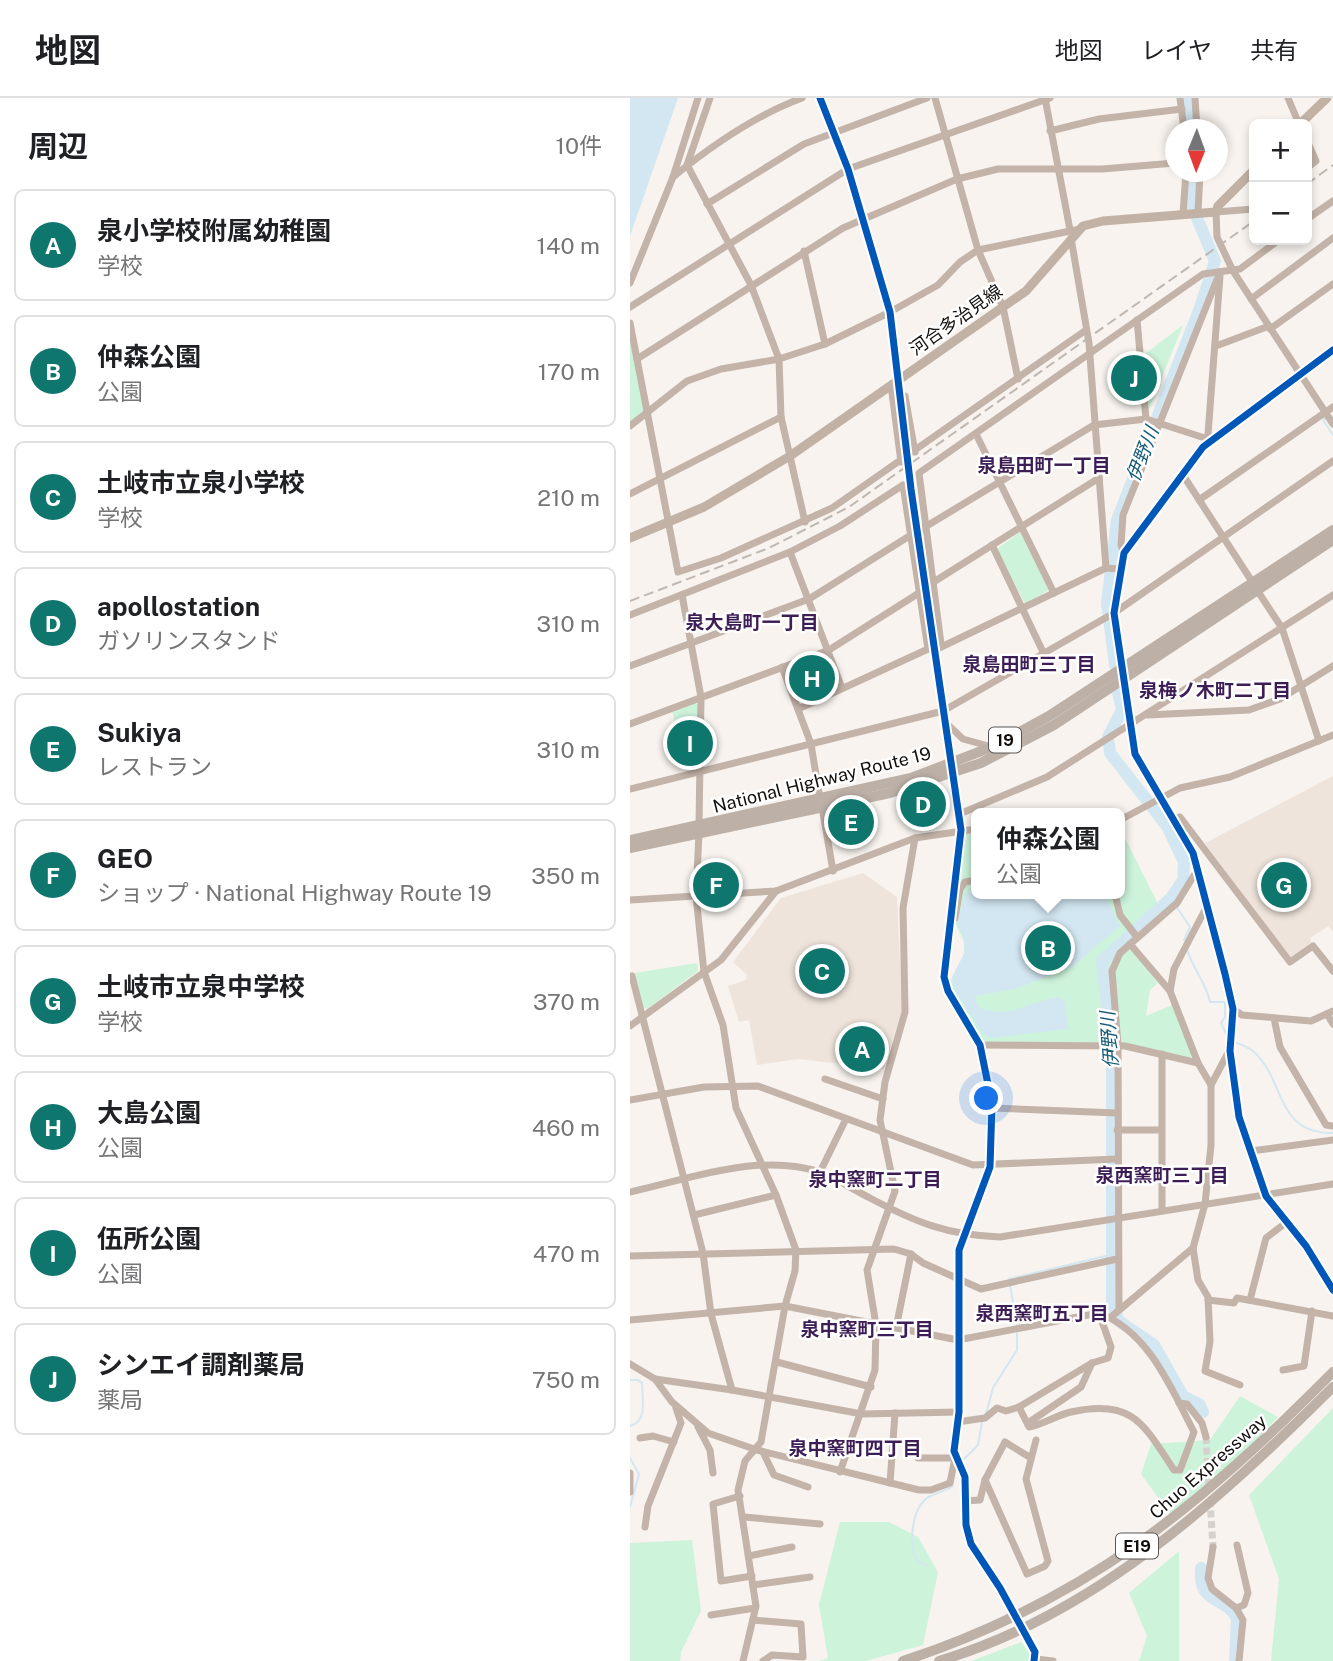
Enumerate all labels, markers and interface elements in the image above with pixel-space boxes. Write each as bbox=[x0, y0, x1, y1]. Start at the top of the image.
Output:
text: 地図 bbox=[35, 31, 101, 69]
text: 地図 bbox=[1055, 36, 1103, 64]
text: レイヤ bbox=[1141, 36, 1212, 64]
text: 共有 bbox=[1250, 36, 1298, 64]
north arrow bbox=[1165, 119, 1228, 182]
map controls bbox=[1249, 119, 1312, 245]
button: + bbox=[1249, 119, 1312, 182]
text: 周辺 bbox=[28, 128, 88, 164]
text: 10件 bbox=[556, 132, 602, 159]
button: − bbox=[1249, 182, 1312, 245]
text: 泉小学校附属幼稚園 bbox=[97, 215, 331, 246]
text: A bbox=[45, 232, 61, 259]
text: 140 m bbox=[537, 232, 600, 259]
text: 学校 bbox=[97, 252, 143, 279]
street label: 河合多治見線 bbox=[905, 280, 1006, 359]
text: 仲森公園 bbox=[97, 341, 201, 372]
pin: J bbox=[1111, 352, 1157, 404]
text: B bbox=[45, 358, 61, 385]
text: 170 m bbox=[538, 358, 600, 385]
text: 公園 bbox=[97, 378, 143, 405]
water label: 伊野川 bbox=[1122, 422, 1163, 485]
district label: 泉島田町一丁目 bbox=[977, 454, 1111, 476]
text: 土岐市立泉小学校 bbox=[97, 467, 305, 498]
text: C bbox=[45, 484, 61, 511]
text: 210 m bbox=[537, 484, 600, 511]
text: 学校 bbox=[97, 504, 143, 531]
text: apollostation bbox=[97, 591, 260, 622]
text: D bbox=[45, 610, 61, 637]
text: 310 m bbox=[537, 610, 600, 637]
district label: 泉大島町一丁目 bbox=[685, 611, 819, 633]
text: ガソリンスタンド bbox=[97, 627, 281, 654]
pin: H bbox=[789, 652, 835, 704]
district label: 泉島田町三丁目 bbox=[962, 653, 1096, 675]
district label: 泉梅ノ木町二丁目 bbox=[1139, 679, 1291, 701]
text: Sukiya bbox=[97, 717, 181, 748]
pin: I bbox=[667, 717, 713, 769]
road number: 19 bbox=[989, 727, 1021, 752]
text: E bbox=[46, 736, 60, 763]
text: 310 m bbox=[537, 736, 600, 763]
street label: National Highway Route 19 bbox=[711, 742, 933, 817]
text: レストラン bbox=[97, 753, 212, 780]
pin: D bbox=[900, 778, 946, 830]
pin: E bbox=[828, 796, 874, 848]
popup bbox=[971, 808, 1125, 899]
text: 仲森公園 bbox=[996, 823, 1100, 854]
text: GEO bbox=[97, 843, 153, 874]
pin: F bbox=[693, 859, 739, 911]
pin: G bbox=[1261, 859, 1307, 911]
text: 公園 bbox=[996, 860, 1042, 887]
text: F bbox=[46, 862, 60, 889]
text: 350 m bbox=[531, 862, 600, 889]
text: ショップ · National Highway Route 19 bbox=[97, 879, 492, 906]
pin: B bbox=[1025, 922, 1071, 974]
pin: C bbox=[799, 945, 845, 997]
text: 土岐市立泉中学校 bbox=[97, 971, 305, 1002]
text: G bbox=[44, 988, 62, 1015]
text: 370 m bbox=[533, 988, 600, 1015]
text: 学校 bbox=[97, 1008, 143, 1035]
water label: 伊野川 bbox=[1096, 1009, 1122, 1069]
pin: A bbox=[839, 1023, 885, 1075]
your location bbox=[969, 1081, 1003, 1115]
text: 大島公園 bbox=[97, 1097, 201, 1128]
text: H bbox=[44, 1114, 62, 1141]
text: 460 m bbox=[532, 1114, 600, 1141]
text: 公園 bbox=[97, 1134, 143, 1161]
district label: 泉西窯町三丁目 bbox=[1095, 1164, 1229, 1186]
district label: 泉中窯町二丁目 bbox=[808, 1168, 942, 1190]
text: 伍所公園 bbox=[97, 1223, 201, 1254]
text: I bbox=[49, 1240, 57, 1267]
text: 470 m bbox=[533, 1240, 600, 1267]
text: 公園 bbox=[97, 1260, 143, 1287]
district label: 泉西窯町五丁目 bbox=[975, 1302, 1109, 1324]
district label: 泉中窯町三丁目 bbox=[800, 1318, 934, 1340]
text: シンエイ調剤薬局 bbox=[97, 1349, 305, 1380]
text: J bbox=[48, 1366, 58, 1393]
text: 750 m bbox=[532, 1366, 600, 1393]
text: 薬局 bbox=[97, 1386, 143, 1413]
street label: Chuo Expressway bbox=[1145, 1410, 1271, 1523]
district label: 泉中窯町四丁目 bbox=[788, 1437, 922, 1459]
road number: E19 bbox=[1116, 1534, 1158, 1558]

